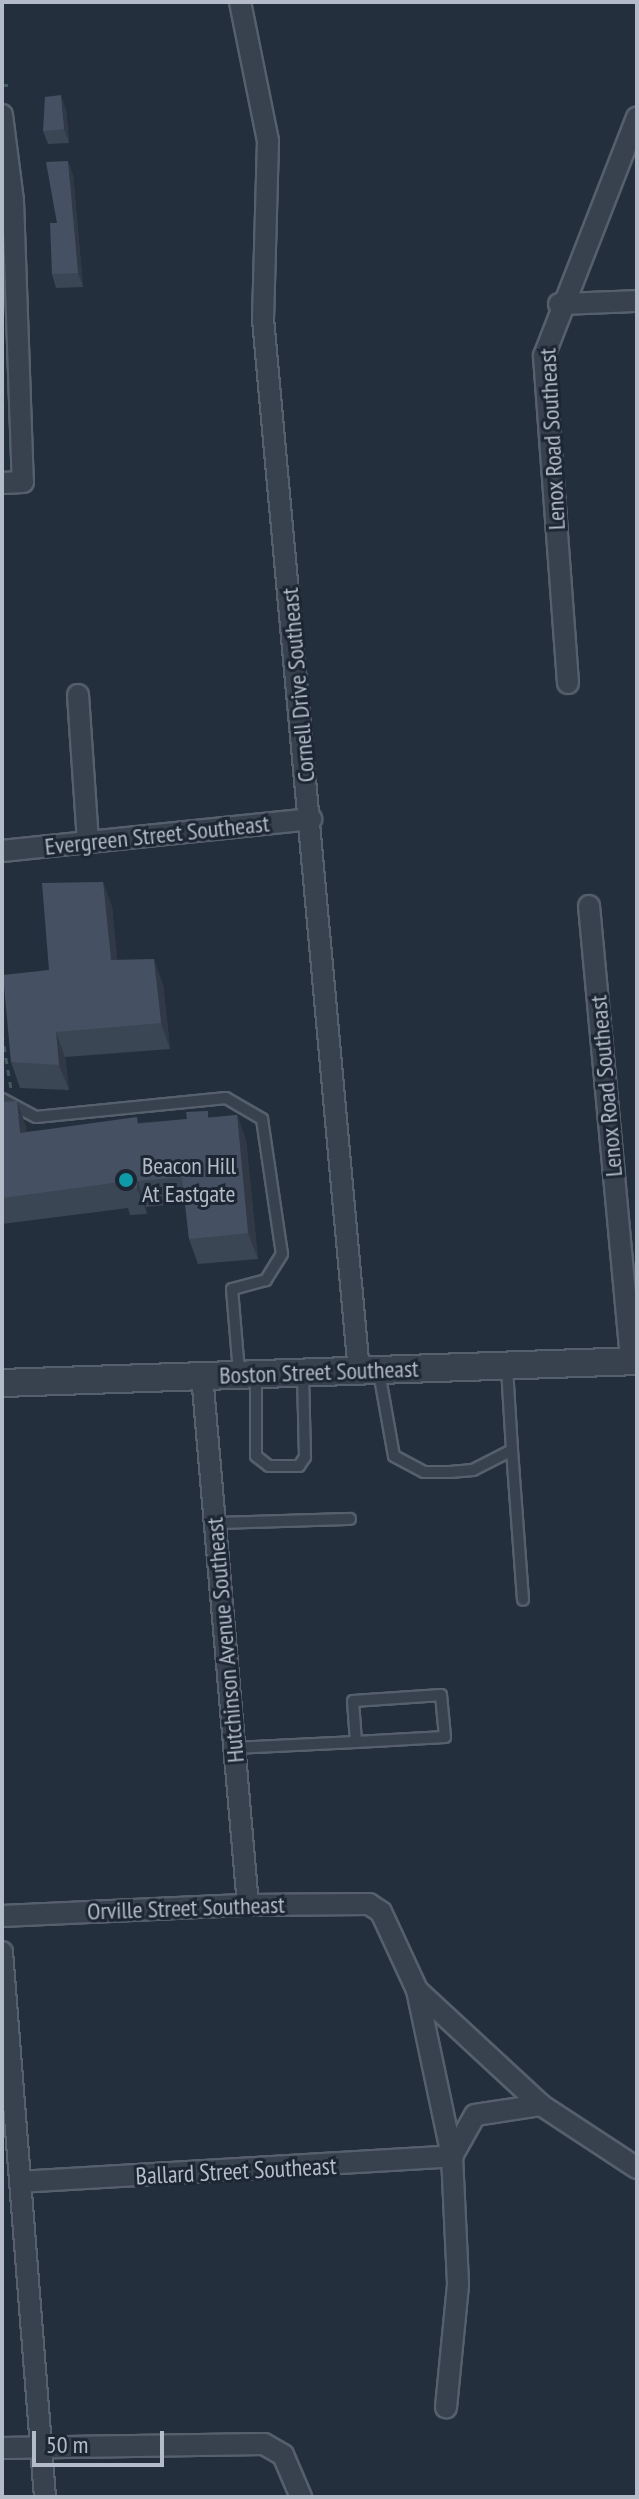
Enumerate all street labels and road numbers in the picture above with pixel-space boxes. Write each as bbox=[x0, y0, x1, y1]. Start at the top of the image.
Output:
street label: Lenox Road Southeast bbox=[533, 347, 571, 531]
street label: Cornell Drive Southeast bbox=[275, 587, 321, 783]
street label: Evergreen Street Southeast bbox=[43, 809, 271, 861]
street label: Lenox Road Southeast bbox=[584, 994, 628, 1178]
street label: Boston Street Southeast bbox=[219, 1354, 419, 1390]
street label: Hutchinson Avenue Southeast bbox=[200, 1516, 250, 1764]
street label: Orville Street Southeast bbox=[87, 1890, 285, 1926]
street label: Ballard Street Southeast bbox=[135, 2151, 337, 2191]

